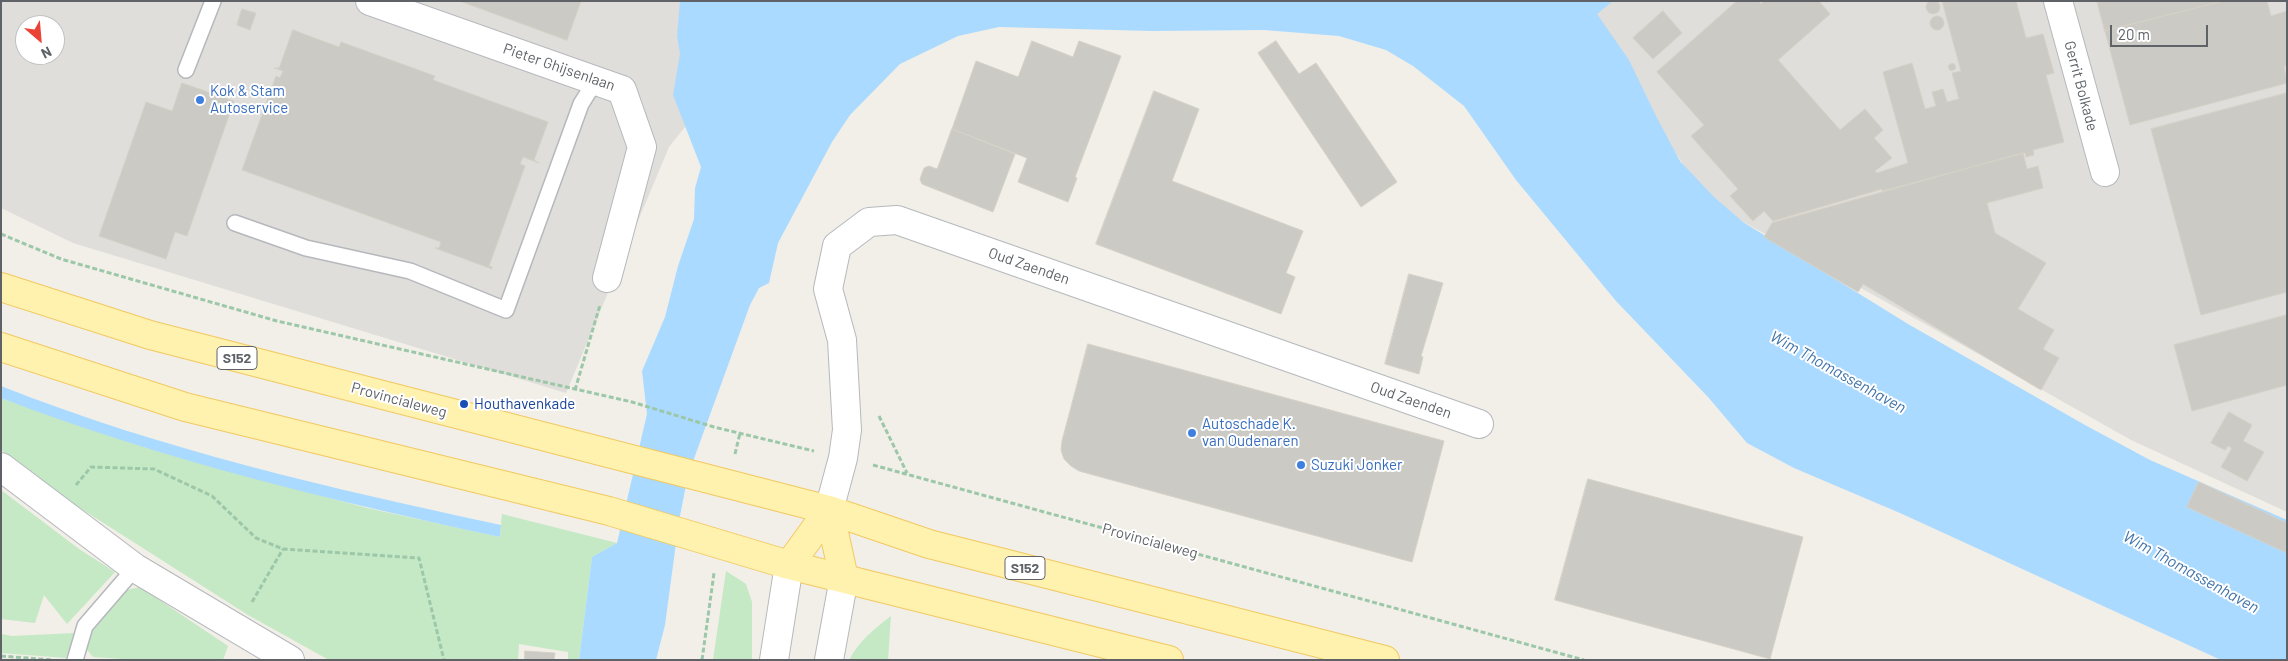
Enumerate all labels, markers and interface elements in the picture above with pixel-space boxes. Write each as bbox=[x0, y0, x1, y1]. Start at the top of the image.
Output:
north arrow bbox=[15, 15, 65, 65]
scale bar bbox=[2113, 15, 2210, 47]
text: 20 m bbox=[2118, 25, 2150, 43]
street label: Pieter Ghijsenlaan bbox=[501, 39, 617, 95]
street label: Gerrit Bolkade bbox=[2060, 39, 2102, 133]
text: N bbox=[39, 43, 55, 63]
place label: Kok & Stam Autoservice bbox=[210, 82, 288, 117]
marker: Kok & Stam Autoservice bbox=[194, 94, 206, 106]
street label: Oud Zaenden bbox=[986, 244, 1072, 288]
water label: Wim Thomassenhaven bbox=[1767, 327, 1909, 417]
road number: S152 bbox=[217, 346, 257, 369]
street label: Oud Zaenden bbox=[1368, 378, 1454, 422]
street label: Provincialeweg bbox=[349, 379, 449, 421]
place label: Houthavenkade bbox=[474, 395, 575, 413]
marker: Houthavenkade bbox=[458, 398, 470, 410]
place label: Autoschade K. van Oudenaren bbox=[1202, 415, 1298, 450]
marker: Autoschade K. van Oudenaren bbox=[1186, 427, 1198, 439]
place label: Suzuki Jonker bbox=[1311, 456, 1402, 474]
marker: Suzuki Jonker bbox=[1295, 459, 1307, 471]
street label: Provincialeweg bbox=[1100, 520, 1200, 562]
water label: Wim Thomassenhaven bbox=[2120, 527, 2262, 617]
road number: S152 bbox=[1005, 556, 1045, 580]

